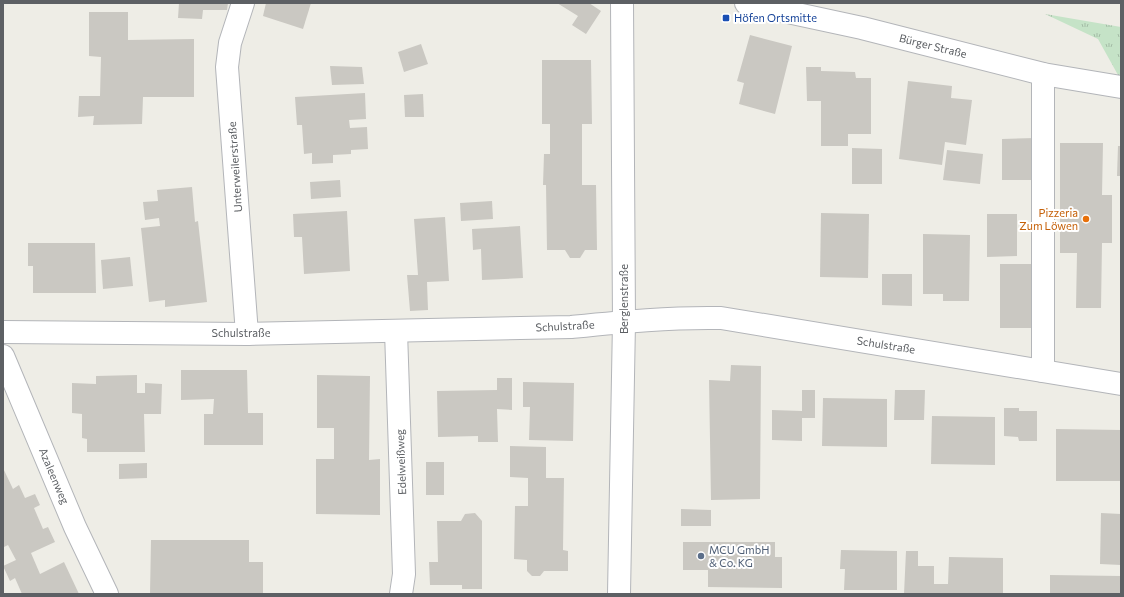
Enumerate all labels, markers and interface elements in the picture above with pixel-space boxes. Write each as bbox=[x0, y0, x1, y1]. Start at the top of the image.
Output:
place label: Höfen Ortsmitte bbox=[734, 11, 817, 24]
marker: Höfen Ortsmitte bbox=[721, 13, 731, 23]
street label: Bürger Straße bbox=[898, 31, 968, 60]
street label: Unterweilerstraße bbox=[225, 121, 244, 213]
place label: Pizzeria Zum Löwen bbox=[1019, 206, 1078, 232]
marker: Pizzeria Zum Löwen bbox=[1081, 214, 1091, 224]
street label: Berglenstraße bbox=[617, 264, 630, 334]
street label: Schulstraße bbox=[535, 317, 595, 334]
street label: Schulstraße bbox=[211, 326, 271, 339]
street label: Schulstraße bbox=[856, 333, 916, 356]
street label: Edelweißweg bbox=[393, 429, 408, 495]
street label: Azaleenweg bbox=[37, 446, 72, 506]
place label: MCU GmbH & Co. KG bbox=[709, 543, 769, 569]
marker: MCU GmbH & Co. KG bbox=[696, 551, 706, 561]

